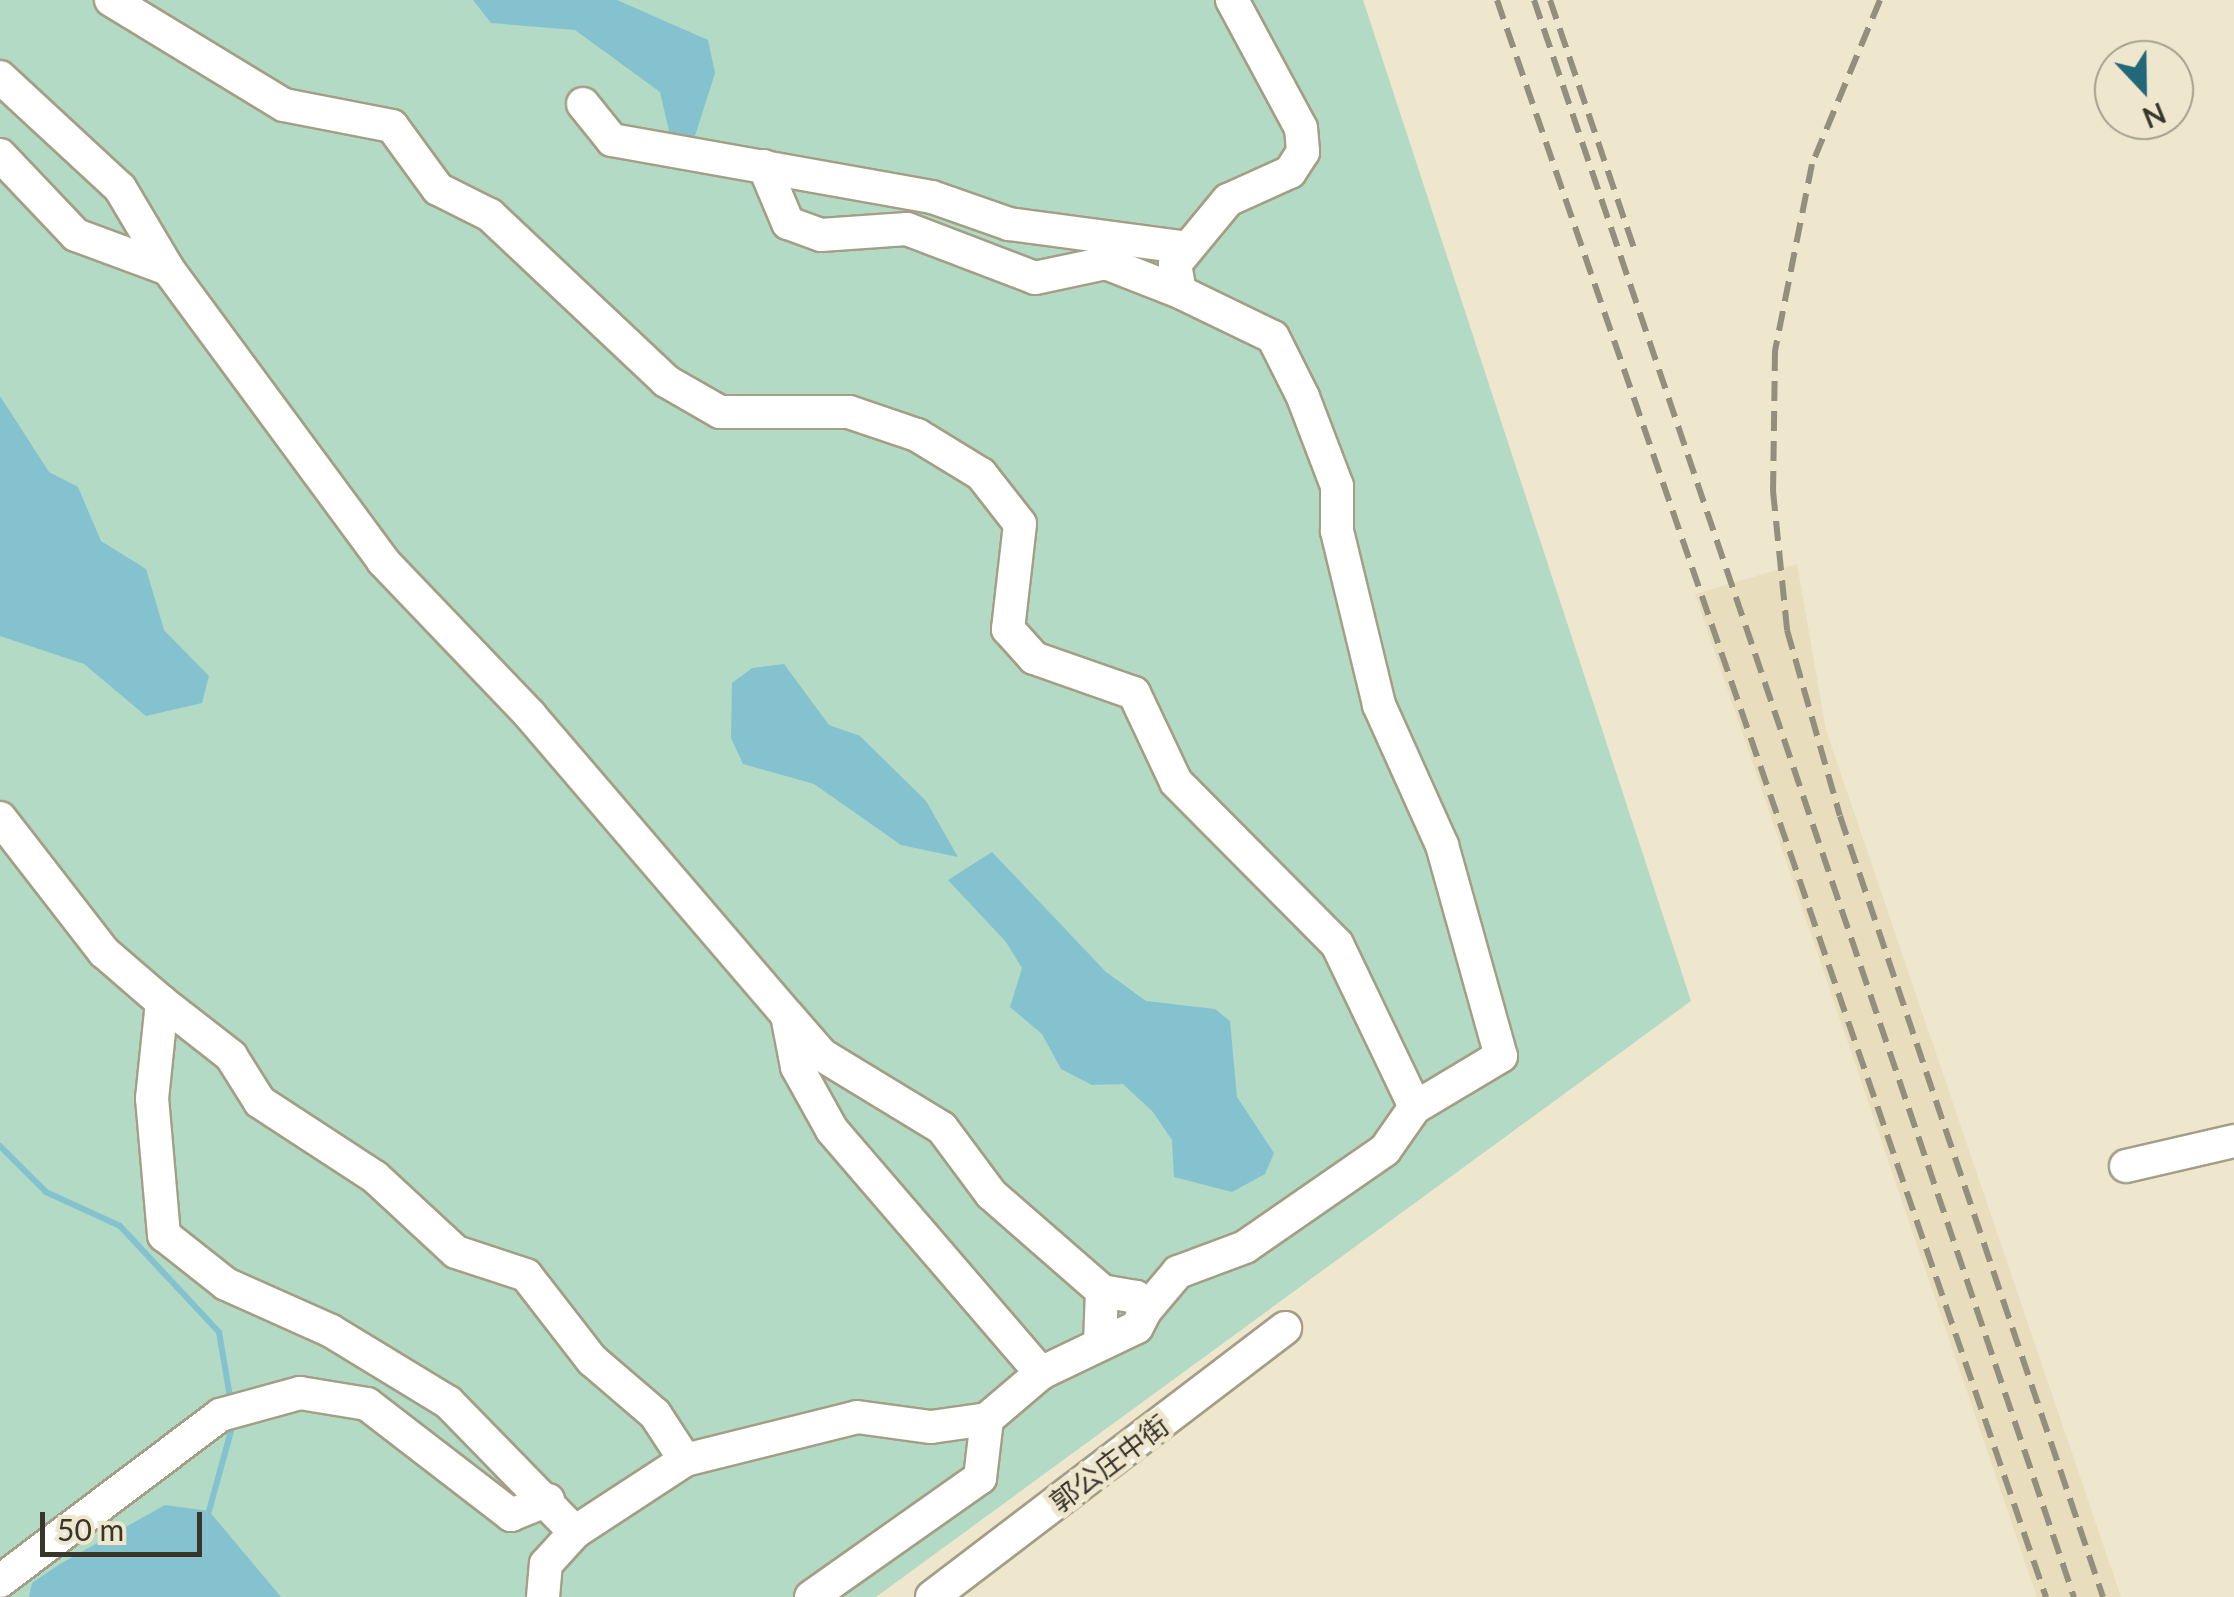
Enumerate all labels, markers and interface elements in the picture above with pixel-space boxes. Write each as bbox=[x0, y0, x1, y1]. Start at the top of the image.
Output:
north arrow bbox=[2094, 40, 2194, 140]
text: N bbox=[2138, 96, 2171, 136]
street label: 郭公庄中街 bbox=[1043, 1407, 1175, 1519]
scale bar bbox=[45, 1492, 208, 1554]
text: 50 m bbox=[57, 1511, 124, 1547]

